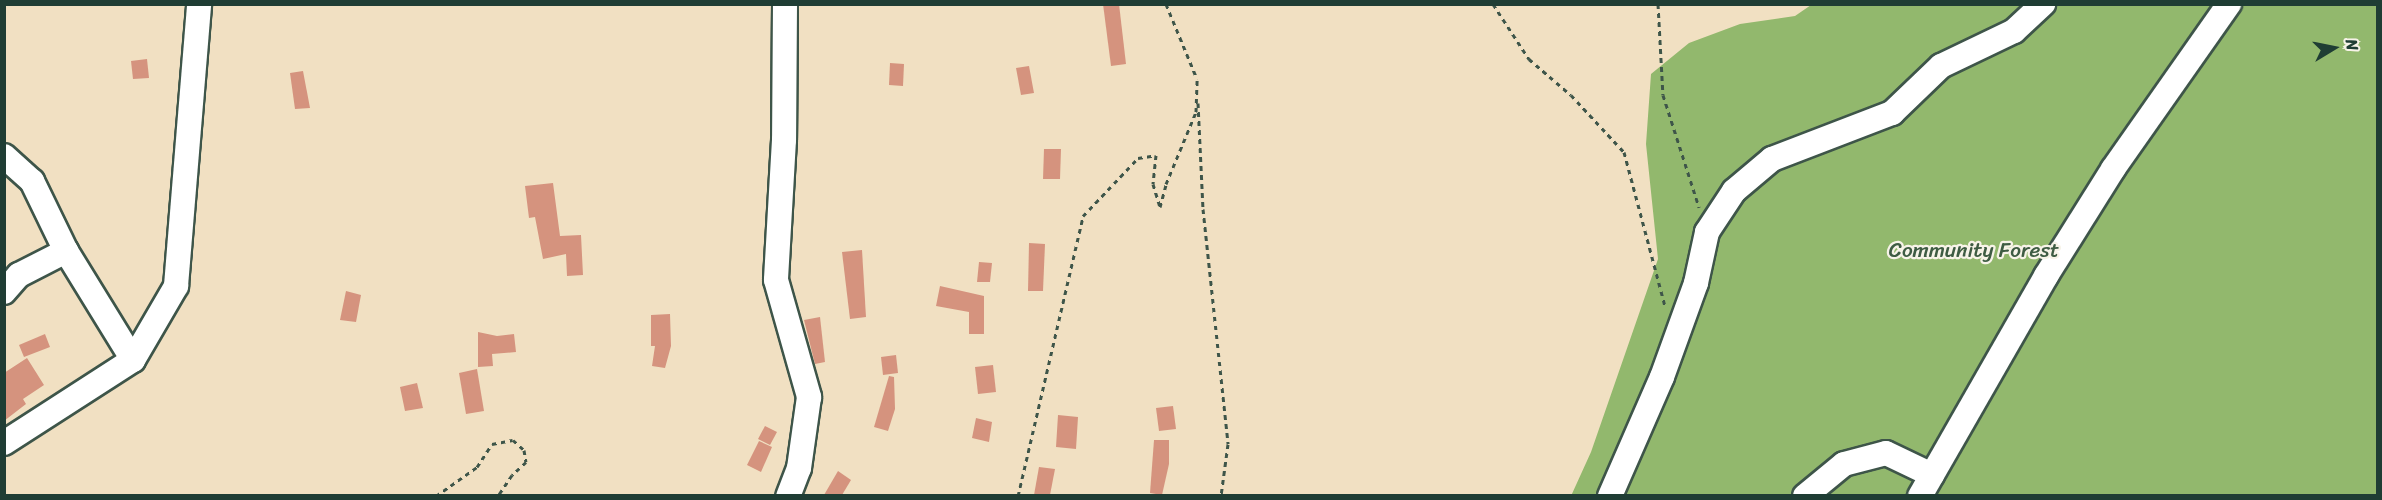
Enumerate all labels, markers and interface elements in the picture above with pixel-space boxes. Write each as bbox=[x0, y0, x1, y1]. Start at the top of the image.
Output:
north arrow bbox=[2304, 18, 2364, 78]
text: N bbox=[2337, 37, 2367, 53]
park label: Community Forest bbox=[1889, 237, 2059, 263]

